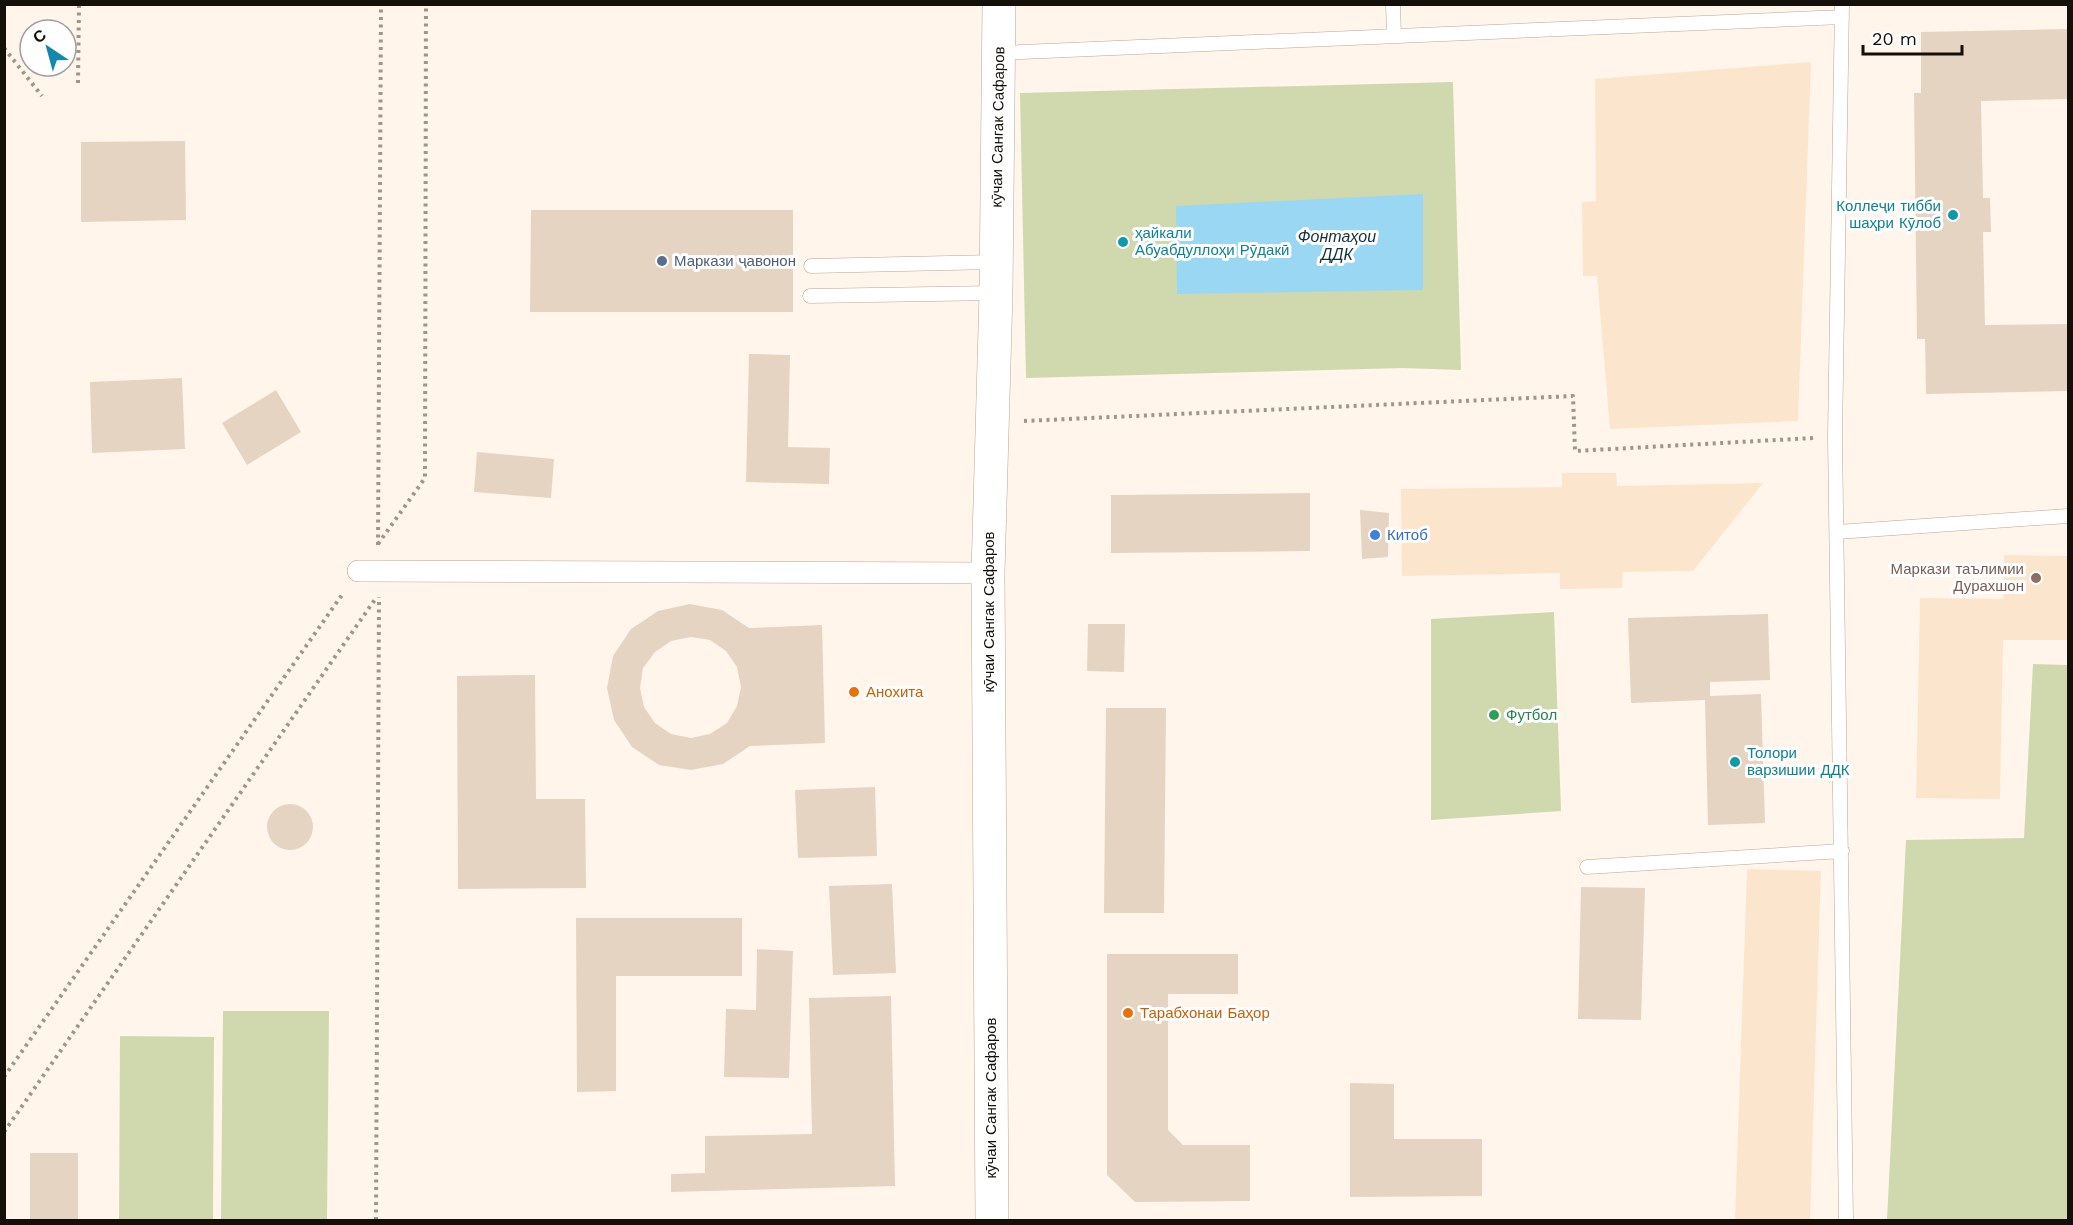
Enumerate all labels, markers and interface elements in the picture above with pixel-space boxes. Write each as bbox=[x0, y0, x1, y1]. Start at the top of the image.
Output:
north arrow bbox=[18, 18, 78, 78]
scale bar bbox=[1863, 18, 1962, 56]
text: С bbox=[29, 25, 50, 47]
text: 20 m bbox=[1872, 28, 1917, 49]
street label: кӯчаи Сангак Сафаров bbox=[988, 46, 1008, 208]
place label: Коллеҷи тибби шаҳри Кӯлоб bbox=[1836, 197, 1941, 232]
marker: Коллеҷи тибби шаҳри Кӯлоб bbox=[1946, 208, 1960, 222]
place label: ҳайкали Абуабдуллоҳи Рӯдакӣ bbox=[1135, 224, 1289, 259]
water label: Фонтаҳои ДДК bbox=[1298, 227, 1376, 264]
marker: ҳайкали Абуабдуллоҳи Рӯдакӣ bbox=[1116, 235, 1130, 249]
place label: Маркази ҷавонон bbox=[674, 252, 796, 270]
marker: Маркази ҷавонон bbox=[655, 254, 669, 268]
place label: Китоб bbox=[1387, 526, 1428, 544]
marker: Китоб bbox=[1368, 528, 1382, 542]
street label: кӯчаи Сангак Сафаров bbox=[980, 531, 998, 693]
place label: Маркази таълимии Дурахшон bbox=[1891, 560, 2024, 595]
marker: Маркази таълимии Дурахшон bbox=[2029, 571, 2043, 585]
place label: Анохита bbox=[866, 683, 924, 701]
marker: Анохита bbox=[847, 685, 861, 699]
place label: Футбол bbox=[1506, 706, 1557, 724]
marker: Футбол bbox=[1487, 708, 1501, 722]
place label: Толори варзишии ДДК bbox=[1747, 744, 1850, 779]
marker: Толори варзишии ДДК bbox=[1728, 755, 1742, 769]
place label: Тарабхонаи Баҳор bbox=[1140, 1004, 1270, 1022]
marker: Тарабхонаи Баҳор bbox=[1121, 1006, 1135, 1020]
street label: кӯчаи Сангак Сафаров bbox=[982, 1017, 1000, 1179]

